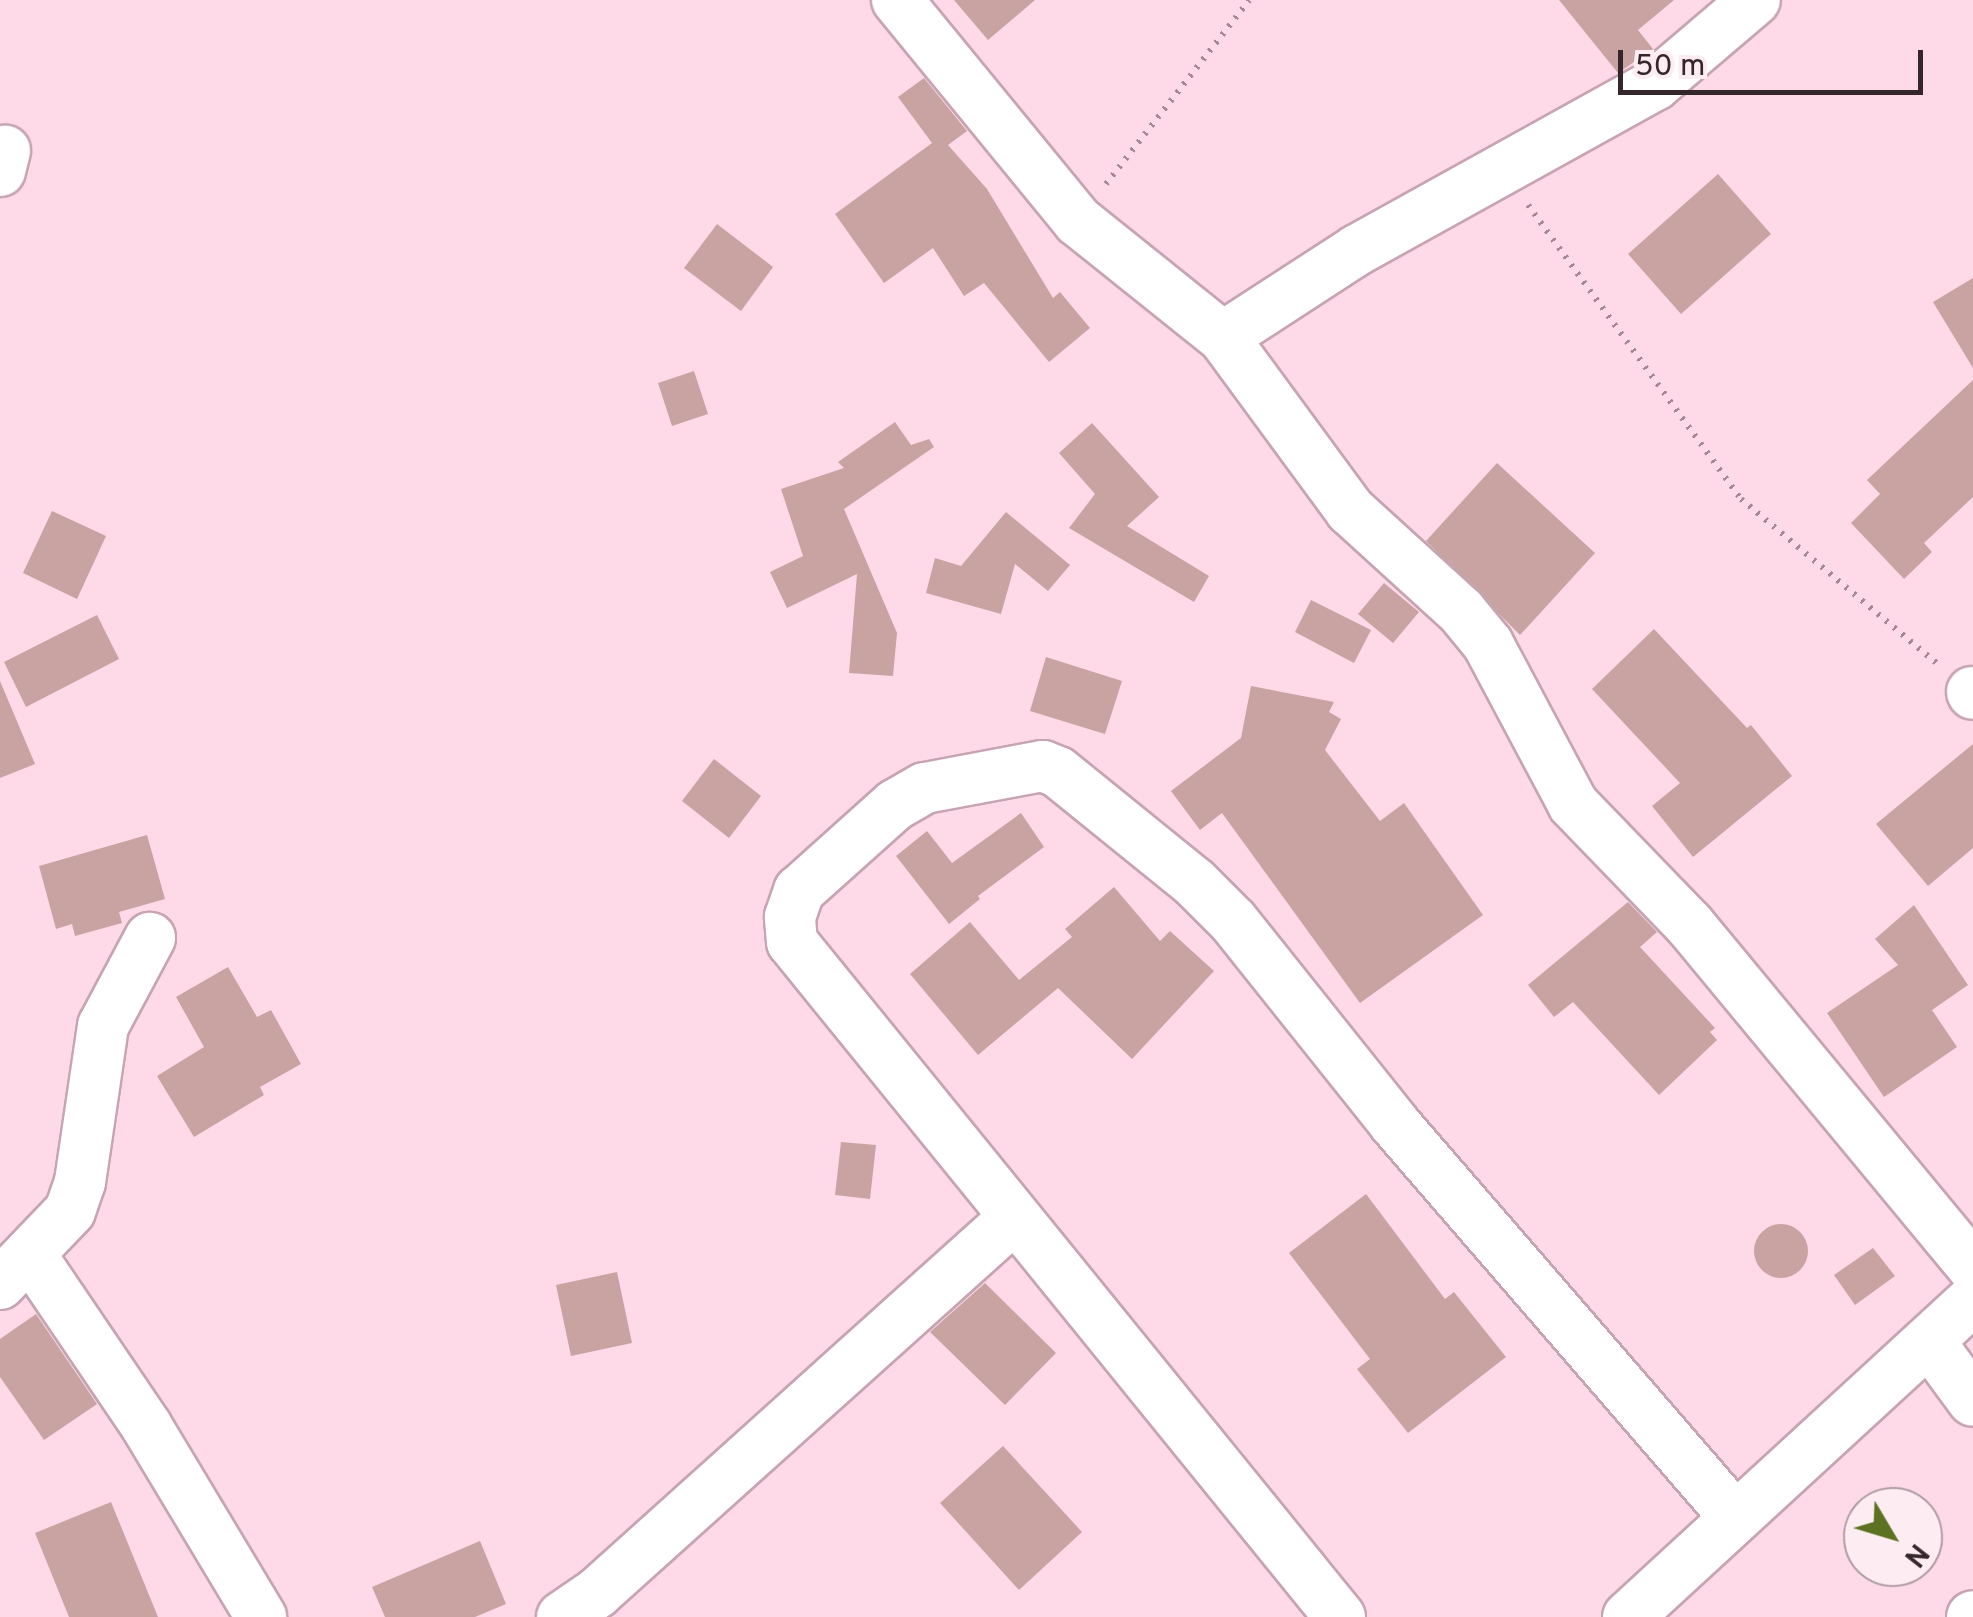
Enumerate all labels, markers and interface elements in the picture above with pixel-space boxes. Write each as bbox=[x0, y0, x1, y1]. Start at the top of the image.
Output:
scale bar bbox=[1623, 30, 1928, 92]
text: 50 m bbox=[1635, 49, 1705, 86]
north arrow bbox=[1843, 1487, 1943, 1587]
text: N bbox=[1895, 1535, 1935, 1573]

